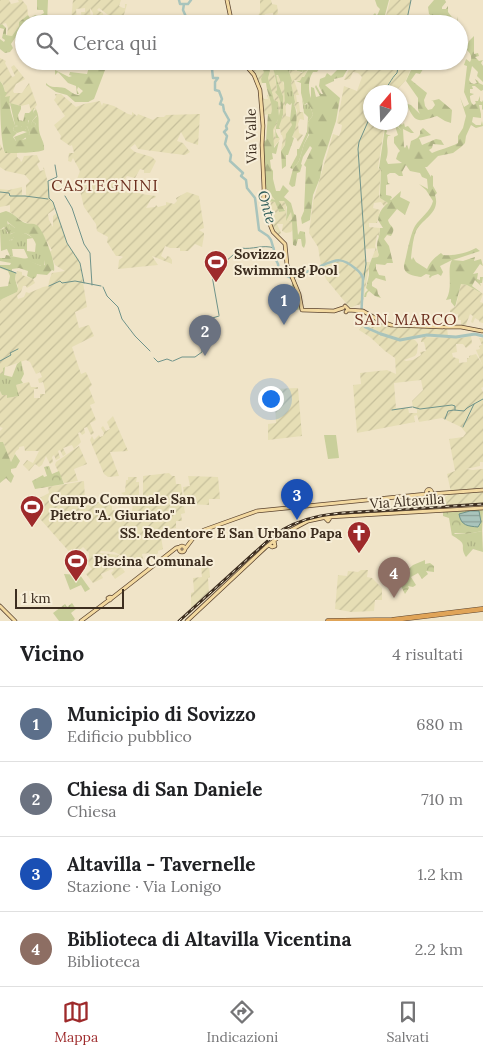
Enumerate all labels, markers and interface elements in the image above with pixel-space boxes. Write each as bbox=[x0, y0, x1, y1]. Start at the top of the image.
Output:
search box bbox=[15, 15, 468, 70]
icon: search bbox=[33, 29, 61, 57]
text: Cerca qui bbox=[73, 31, 157, 55]
north arrow bbox=[363, 85, 408, 130]
street label: Via Valle bbox=[242, 108, 260, 165]
district label: CASTEGNINI bbox=[51, 175, 159, 195]
water label: Onte bbox=[254, 188, 281, 226]
place label: Sovizzo Swimming Pool bbox=[234, 245, 338, 279]
sports icon: Sovizzo Swimming Pool bbox=[203, 249, 229, 283]
pin: 1 bbox=[268, 284, 300, 325]
district label: SAN MARCO bbox=[354, 309, 458, 329]
pin: 2 bbox=[189, 315, 221, 356]
your location bbox=[258, 386, 284, 412]
pin: 3 bbox=[281, 479, 313, 520]
street label: Via Altavilla bbox=[368, 489, 445, 513]
place label: Campo Comunale San Pietro "A. Giuriato" bbox=[50, 490, 195, 524]
sports icon: Campo Comunale San Pietro "A. Giuriato" bbox=[19, 494, 45, 528]
church icon: SS. Redentore E San Urbano Papa bbox=[346, 520, 372, 554]
place label: SS. Redentore E San Urbano Papa bbox=[120, 524, 343, 542]
sports icon: Piscina Comunale bbox=[63, 548, 89, 582]
place label: Piscina Comunale bbox=[94, 552, 214, 570]
pin: 4 bbox=[378, 557, 410, 598]
scale bar bbox=[15, 586, 124, 609]
text: 1 km bbox=[22, 589, 51, 607]
text: Vicino bbox=[20, 640, 84, 667]
text: 4 risultati bbox=[392, 644, 463, 664]
text: Municipio di Sovizzo bbox=[67, 702, 256, 726]
text: 1 bbox=[33, 714, 39, 734]
text: 680 m bbox=[416, 714, 463, 734]
text: Edificio pubblico bbox=[67, 726, 192, 746]
text: Chiesa di San Daniele bbox=[67, 777, 262, 801]
text: 2 bbox=[32, 789, 40, 809]
text: 710 m bbox=[421, 789, 463, 809]
text: Chiesa bbox=[67, 801, 117, 821]
text: Altavilla - Tavernelle bbox=[67, 852, 256, 876]
text: 3 bbox=[32, 864, 40, 884]
text: 1.2 km bbox=[418, 864, 463, 884]
text: Stazione · Via Lonigo bbox=[67, 876, 221, 896]
text: Biblioteca di Altavilla Vicentina bbox=[67, 927, 351, 951]
text: 4 bbox=[32, 939, 40, 959]
text: 2.2 km bbox=[415, 939, 463, 959]
text: Biblioteca bbox=[67, 951, 140, 971]
tab: Mappa bbox=[54, 998, 98, 1046]
tab: Indicazioni bbox=[206, 998, 278, 1046]
tab: Salvati bbox=[387, 998, 429, 1046]

